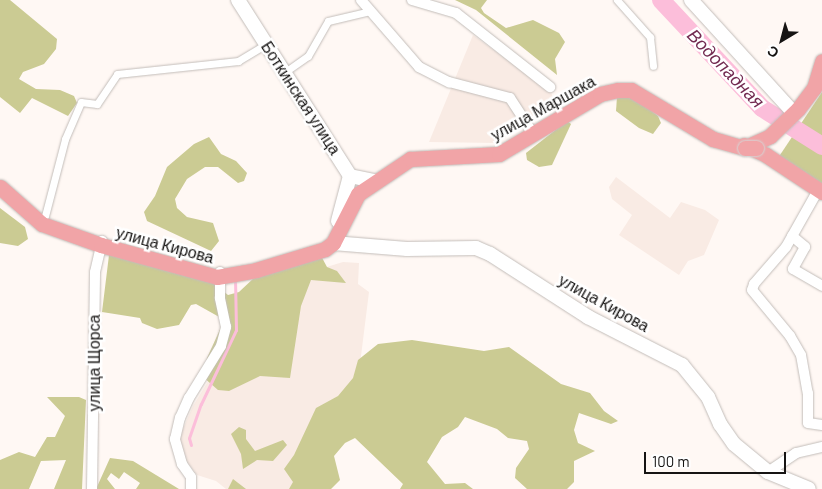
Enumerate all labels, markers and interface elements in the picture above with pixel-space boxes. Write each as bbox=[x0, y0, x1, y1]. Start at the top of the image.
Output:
north arrow bbox=[757, 15, 807, 65]
water label: Водопадная bbox=[683, 24, 769, 112]
street label: Боткинская улица bbox=[257, 38, 345, 158]
text: С bbox=[764, 43, 782, 62]
street label: улица Маршака bbox=[487, 71, 599, 145]
street label: улица Кирова bbox=[114, 223, 216, 267]
street label: улица Кирова bbox=[555, 270, 653, 336]
street label: улица Щорса bbox=[84, 315, 104, 411]
scale bar bbox=[647, 442, 790, 474]
text: 100 m bbox=[652, 452, 690, 470]

